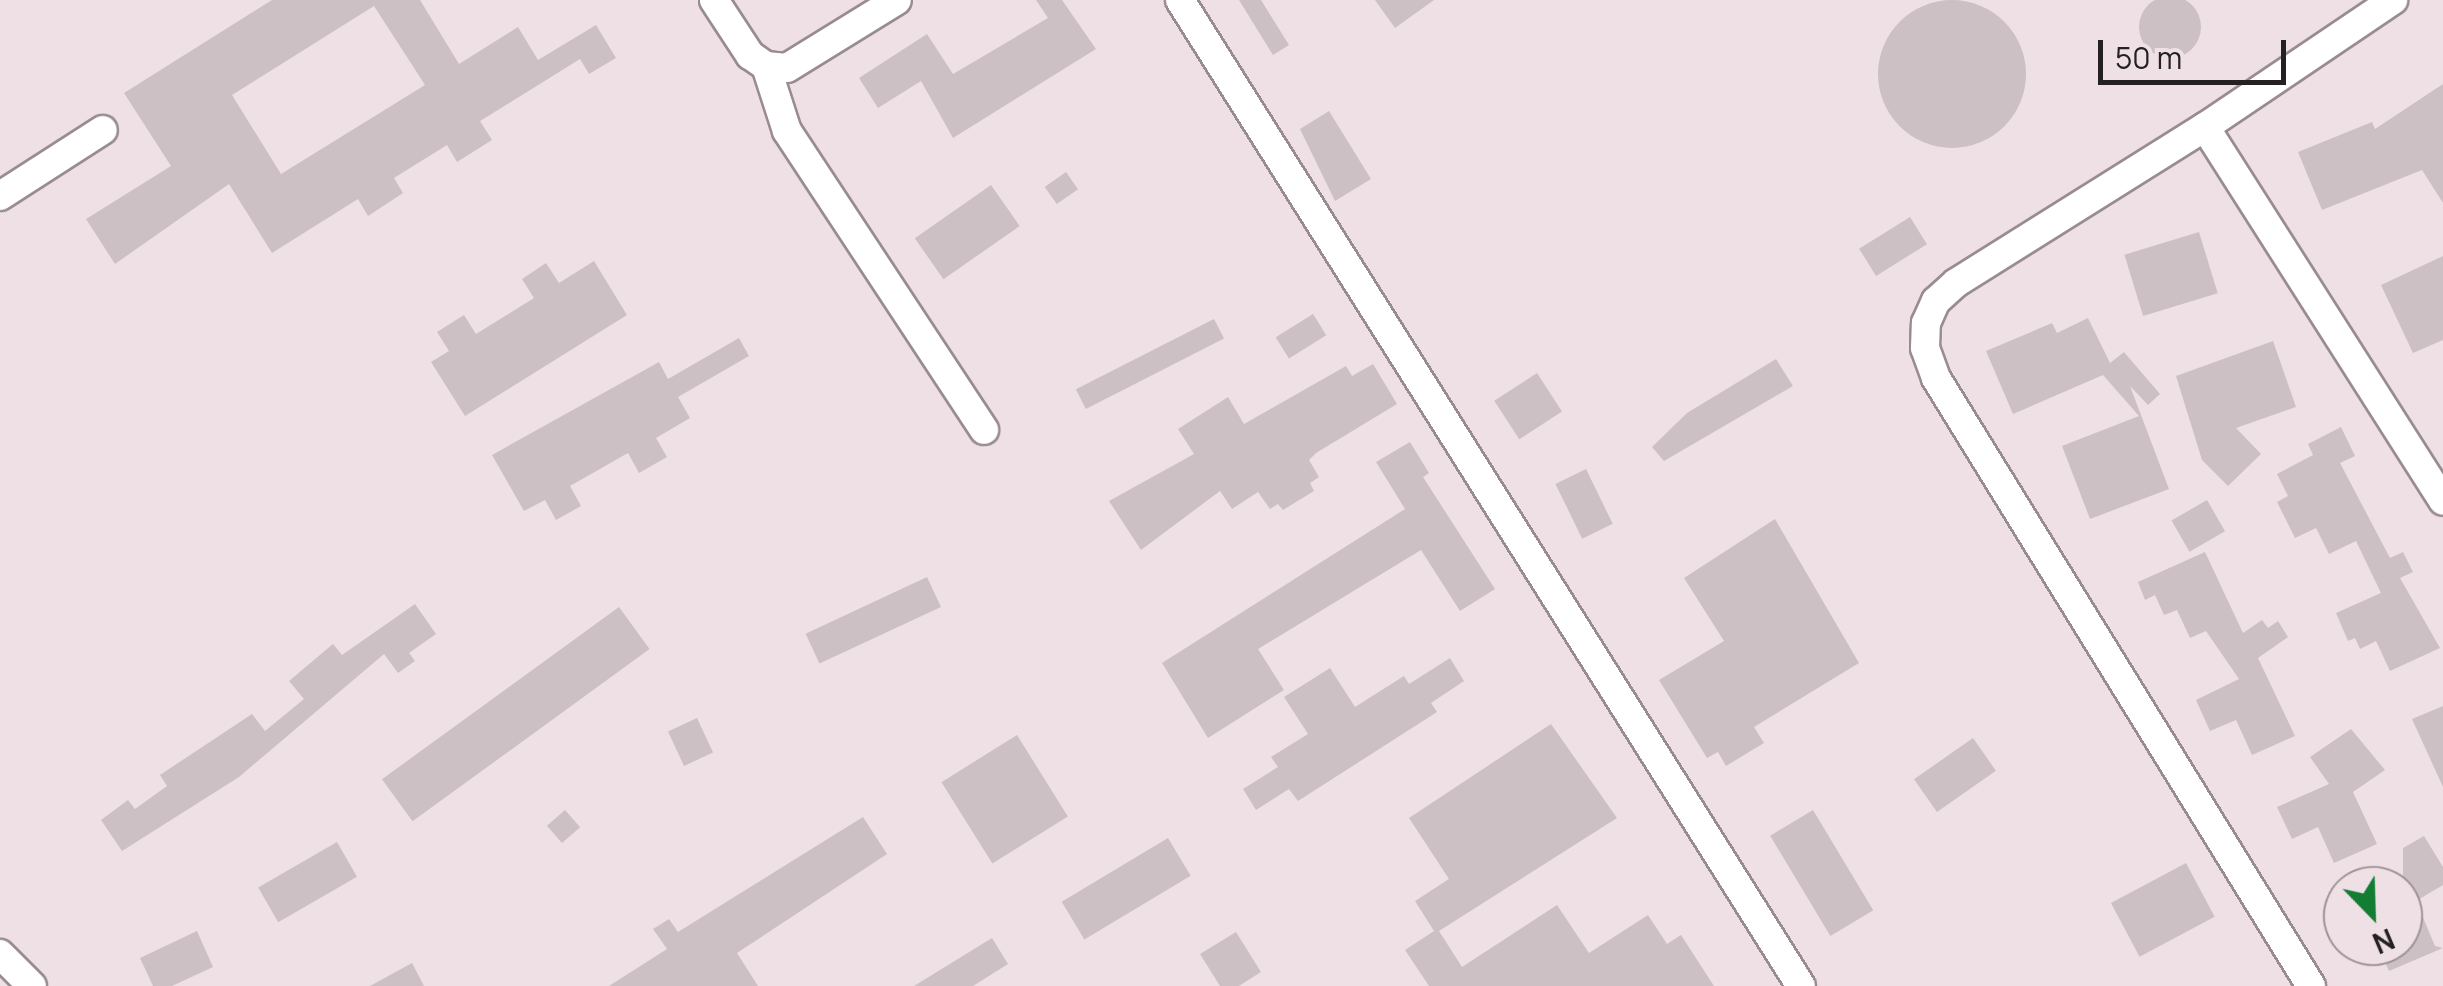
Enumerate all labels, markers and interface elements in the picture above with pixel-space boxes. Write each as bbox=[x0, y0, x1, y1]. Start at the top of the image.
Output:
scale bar bbox=[2103, 20, 2290, 82]
text: 50 m bbox=[2115, 37, 2182, 78]
north arrow bbox=[2323, 866, 2423, 966]
text: N bbox=[2367, 920, 2401, 963]

